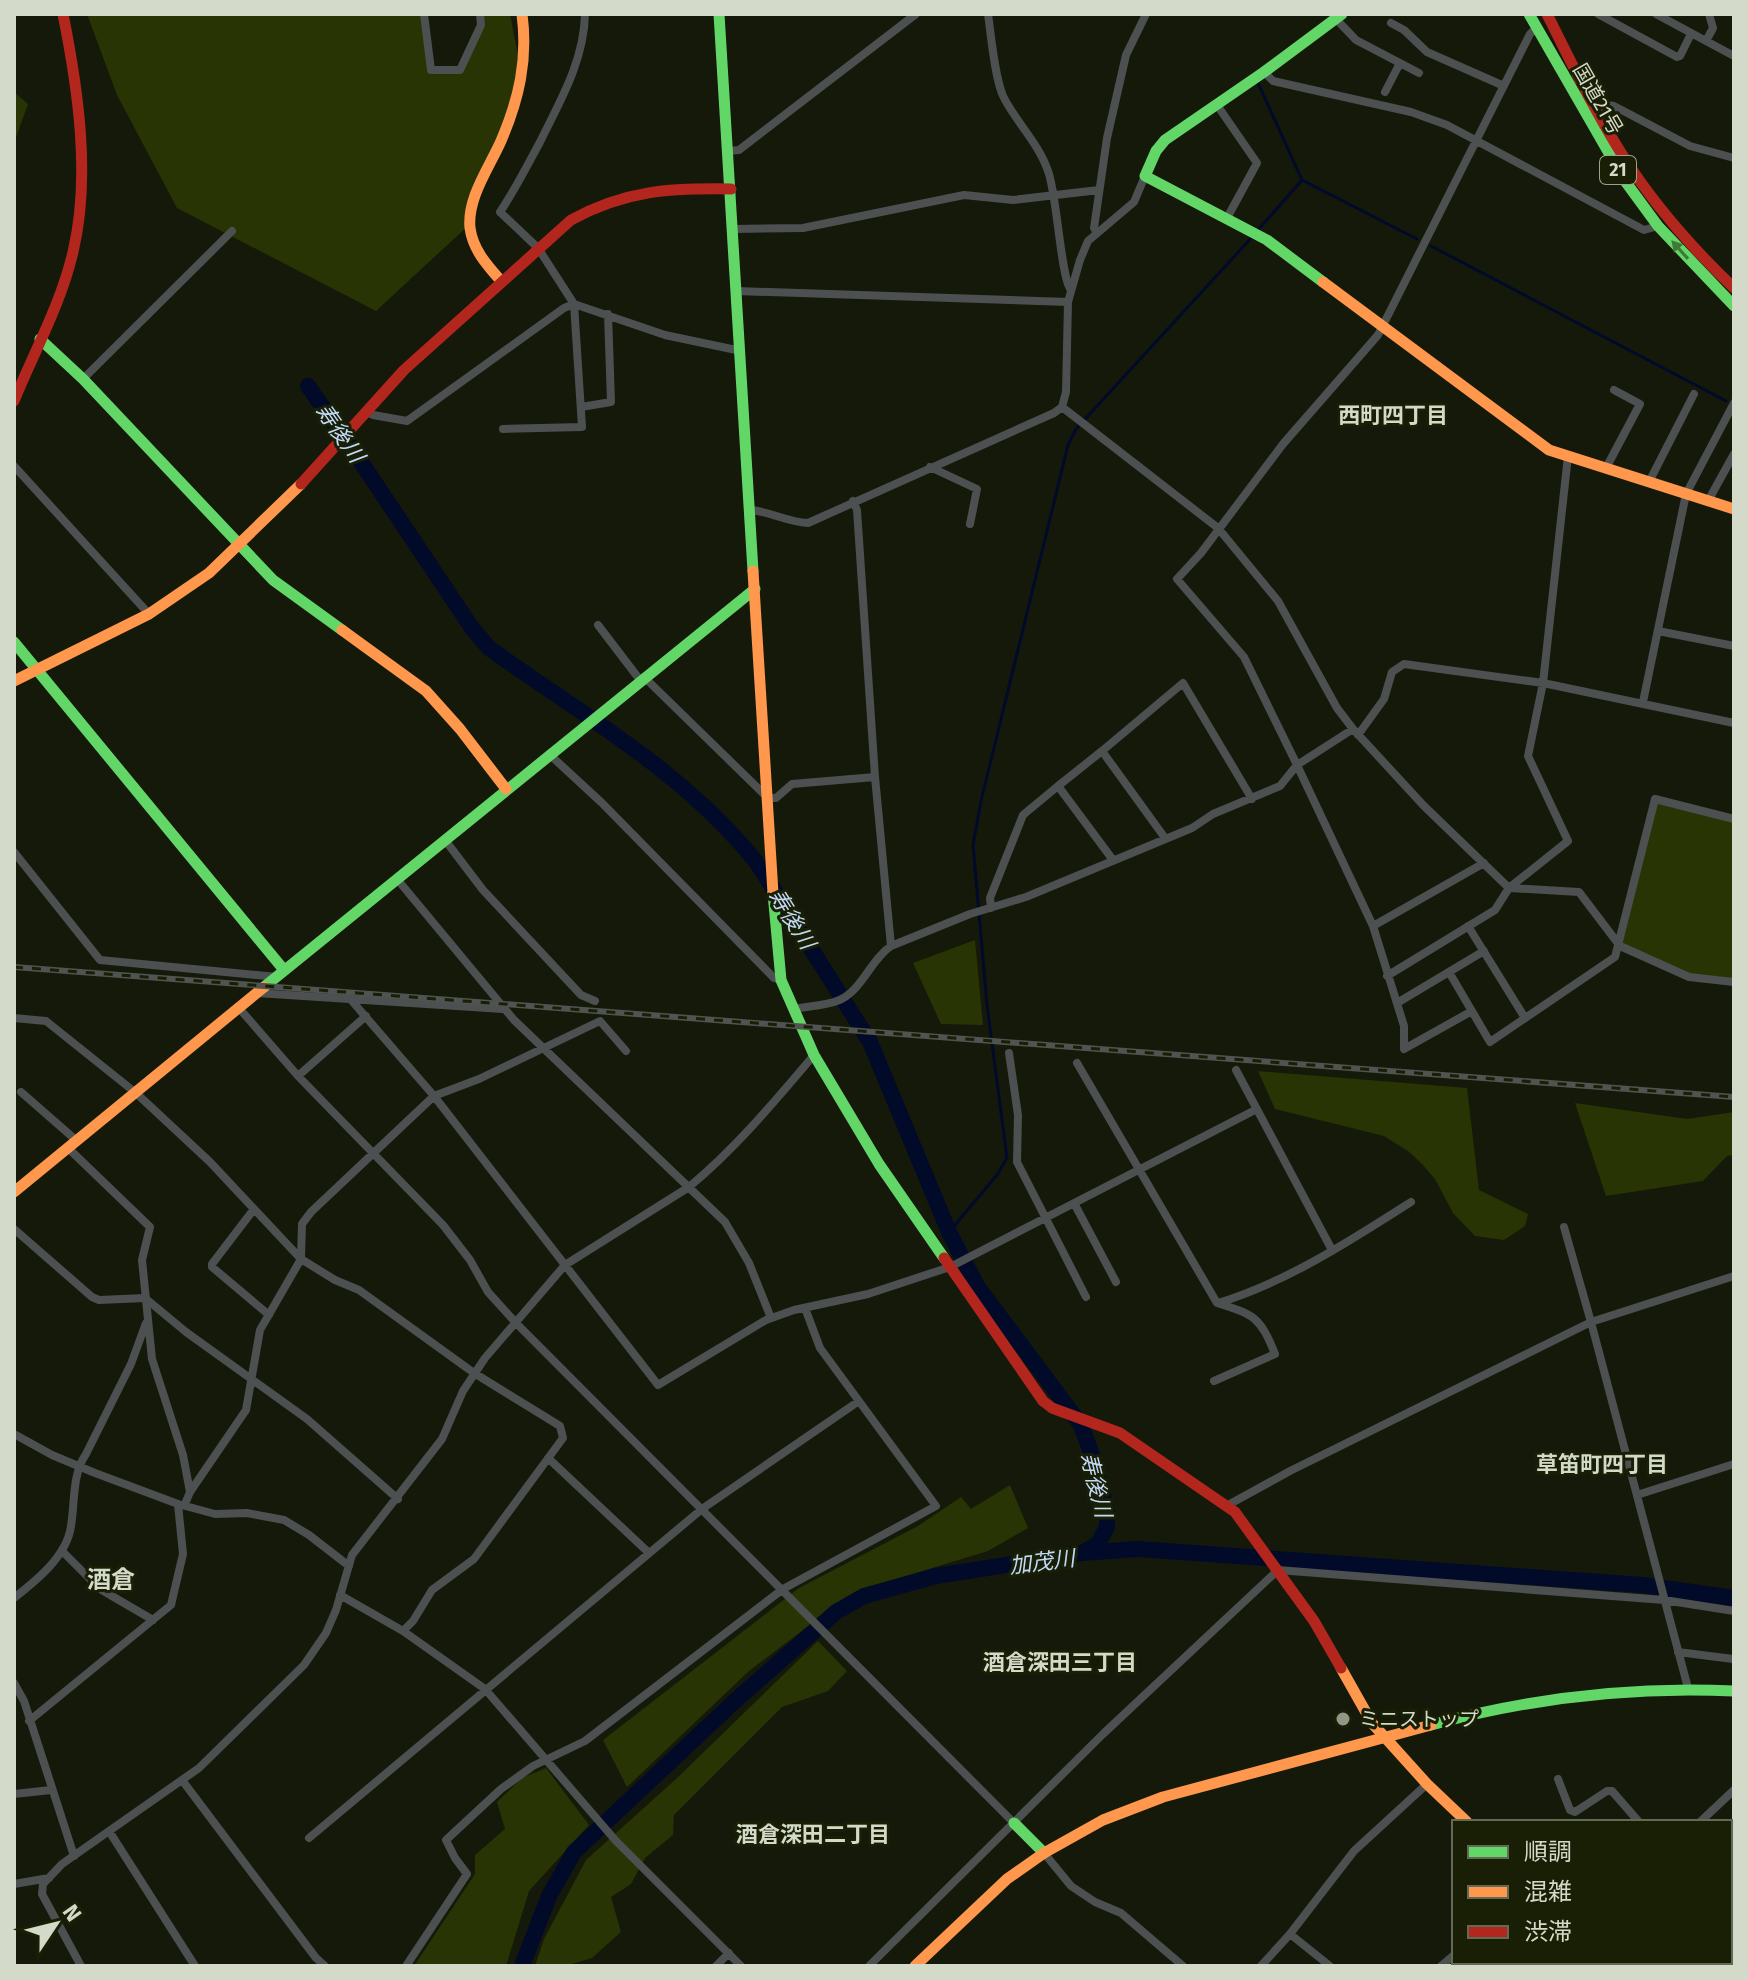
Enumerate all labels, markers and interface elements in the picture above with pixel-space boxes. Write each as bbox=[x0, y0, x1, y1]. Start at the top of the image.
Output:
street label: 国道21号 bbox=[1568, 59, 1628, 139]
road number: 21 bbox=[1600, 156, 1636, 184]
one-way arrow bbox=[1671, 240, 1689, 260]
water label: 寿後川 bbox=[310, 398, 371, 469]
district label: 西町四丁目 bbox=[1338, 402, 1448, 429]
water label: 寿後川 bbox=[763, 884, 822, 956]
water label: 寿後川 bbox=[1075, 1450, 1118, 1522]
district label: 草笛町四丁目 bbox=[1536, 1451, 1668, 1478]
water label: 加茂川 bbox=[1008, 1544, 1078, 1579]
district label: 酒倉 bbox=[87, 1566, 135, 1594]
district label: 酒倉深田三丁目 bbox=[983, 1649, 1137, 1676]
place label: ミニストップ bbox=[1359, 1707, 1479, 1731]
marker: ミニストップ bbox=[1334, 1710, 1352, 1728]
legend bbox=[1452, 1820, 1732, 1964]
district label: 酒倉深田二丁目 bbox=[736, 1821, 890, 1848]
text: 順調 bbox=[1524, 1838, 1572, 1866]
text: 混雑 bbox=[1524, 1878, 1572, 1906]
north arrow bbox=[16, 1884, 96, 1964]
text: N bbox=[57, 1899, 87, 1927]
text: 渋滞 bbox=[1524, 1918, 1572, 1946]

